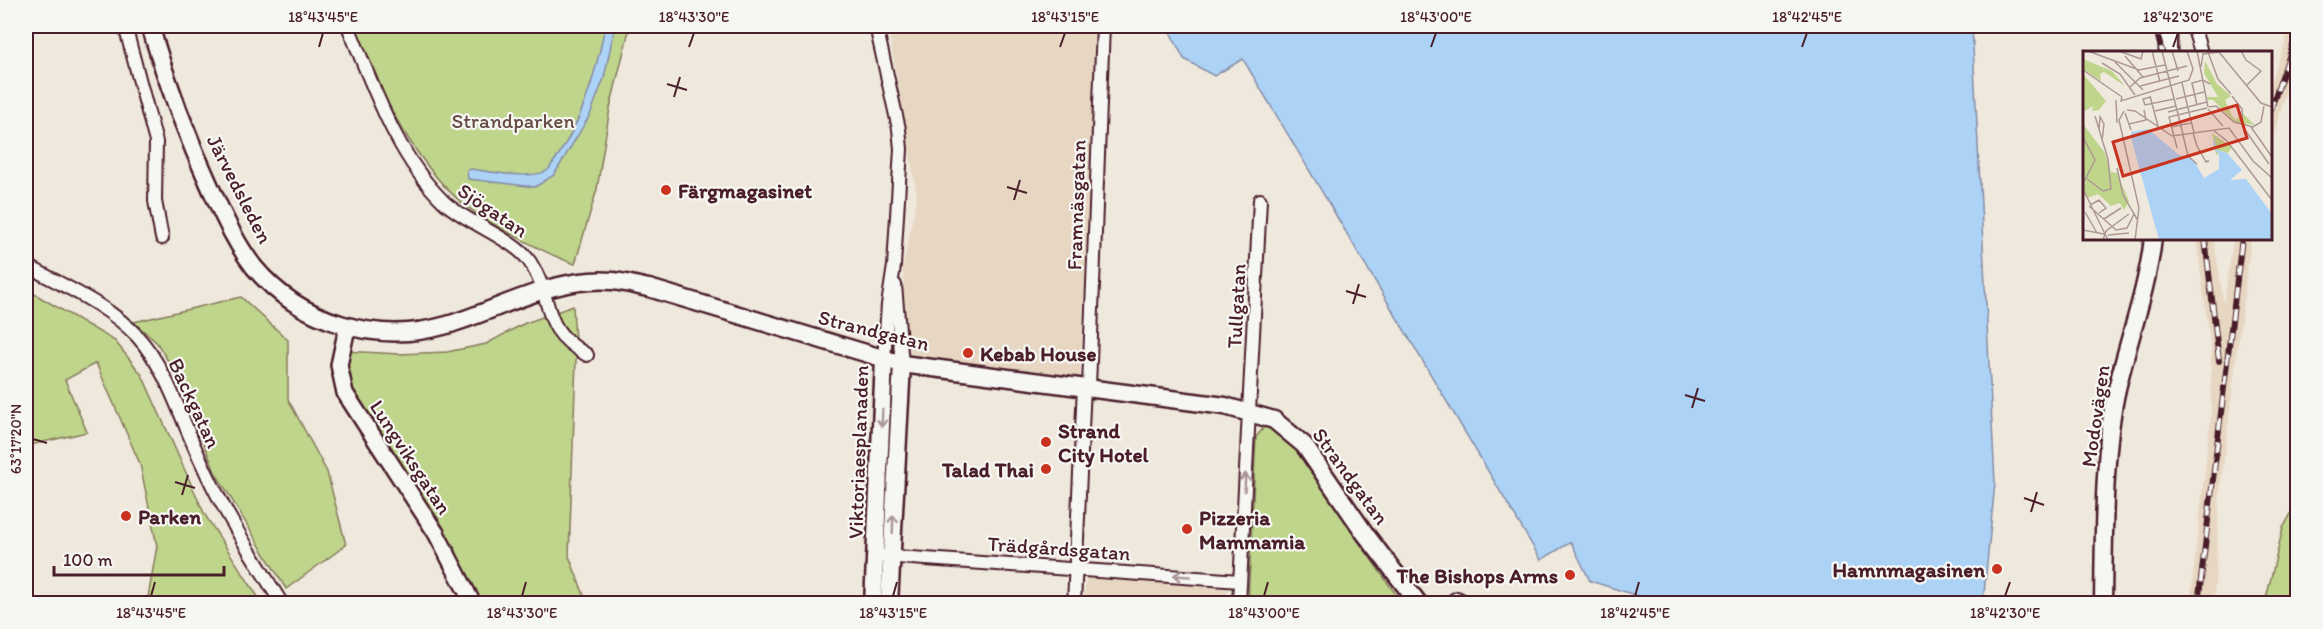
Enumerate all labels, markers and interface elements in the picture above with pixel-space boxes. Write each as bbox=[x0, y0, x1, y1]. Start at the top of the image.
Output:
text: 18°43'45"E bbox=[288, 8, 358, 26]
text: 18°43'30"E bbox=[659, 8, 729, 26]
text: 18°43'15"E bbox=[1031, 8, 1099, 26]
text: 18°43'00"E bbox=[1400, 8, 1472, 26]
text: 18°42'45"E bbox=[1772, 8, 1842, 26]
text: 18°42'30"E bbox=[2143, 8, 2213, 26]
inset map bbox=[2083, 51, 2272, 240]
park label: Strandparken bbox=[451, 108, 575, 133]
street label: Järvedsleden bbox=[202, 130, 278, 248]
street label: Framnäsgatan bbox=[1061, 139, 1091, 271]
street label: Sjögatan bbox=[453, 177, 533, 243]
place label: Färgmagasinet bbox=[678, 178, 812, 204]
marker: Färgmagasinet bbox=[659, 183, 673, 197]
street label: Tullgatan bbox=[1221, 263, 1251, 349]
street label: Strandgatan bbox=[816, 304, 932, 356]
place label: Kebab House bbox=[980, 341, 1096, 366]
marker: Kebab House bbox=[961, 346, 975, 360]
street label: Backgatan bbox=[163, 354, 227, 452]
street label: Modovägen bbox=[2075, 363, 2115, 469]
street label: Viktoriaesplanaden bbox=[842, 364, 874, 539]
street label: Lungviksgatan bbox=[365, 395, 457, 519]
text: 63°17'20"N bbox=[7, 404, 25, 474]
one-way arrow bbox=[876, 408, 887, 428]
place label: Strand City Hotel bbox=[1058, 418, 1150, 468]
street label: Strandgatan bbox=[1307, 423, 1395, 529]
marker: Strand City Hotel bbox=[1039, 435, 1053, 449]
place label: Talad Thai bbox=[941, 457, 1034, 482]
marker: Talad Thai bbox=[1039, 462, 1053, 476]
one-way arrow bbox=[1240, 473, 1251, 493]
place label: Parken bbox=[138, 504, 201, 529]
place label: Pizzeria Mammamia bbox=[1199, 505, 1306, 554]
marker: Parken bbox=[119, 509, 133, 523]
one-way arrow bbox=[887, 515, 898, 535]
marker: Pizzeria Mammamia bbox=[1180, 522, 1194, 536]
street label: Trädgårdsgatan bbox=[987, 531, 1131, 565]
scale bar bbox=[54, 539, 224, 577]
text: 100 m bbox=[63, 549, 113, 571]
place label: Hamnmagasinen bbox=[1833, 557, 1985, 583]
marker: Hamnmagasinen bbox=[1990, 562, 2004, 576]
place label: The Bishops Arms bbox=[1395, 563, 1558, 589]
marker: The Bishops Arms bbox=[1563, 568, 1577, 582]
one-way arrow bbox=[1172, 571, 1192, 582]
text: 18°43'45"E bbox=[116, 604, 186, 622]
text: 18°43'30"E bbox=[487, 604, 557, 622]
text: 18°43'15"E bbox=[859, 604, 927, 622]
text: 18°43'00"E bbox=[1228, 604, 1300, 622]
text: 18°42'45"E bbox=[1600, 604, 1670, 622]
text: 18°42'30"E bbox=[1970, 604, 2040, 622]

